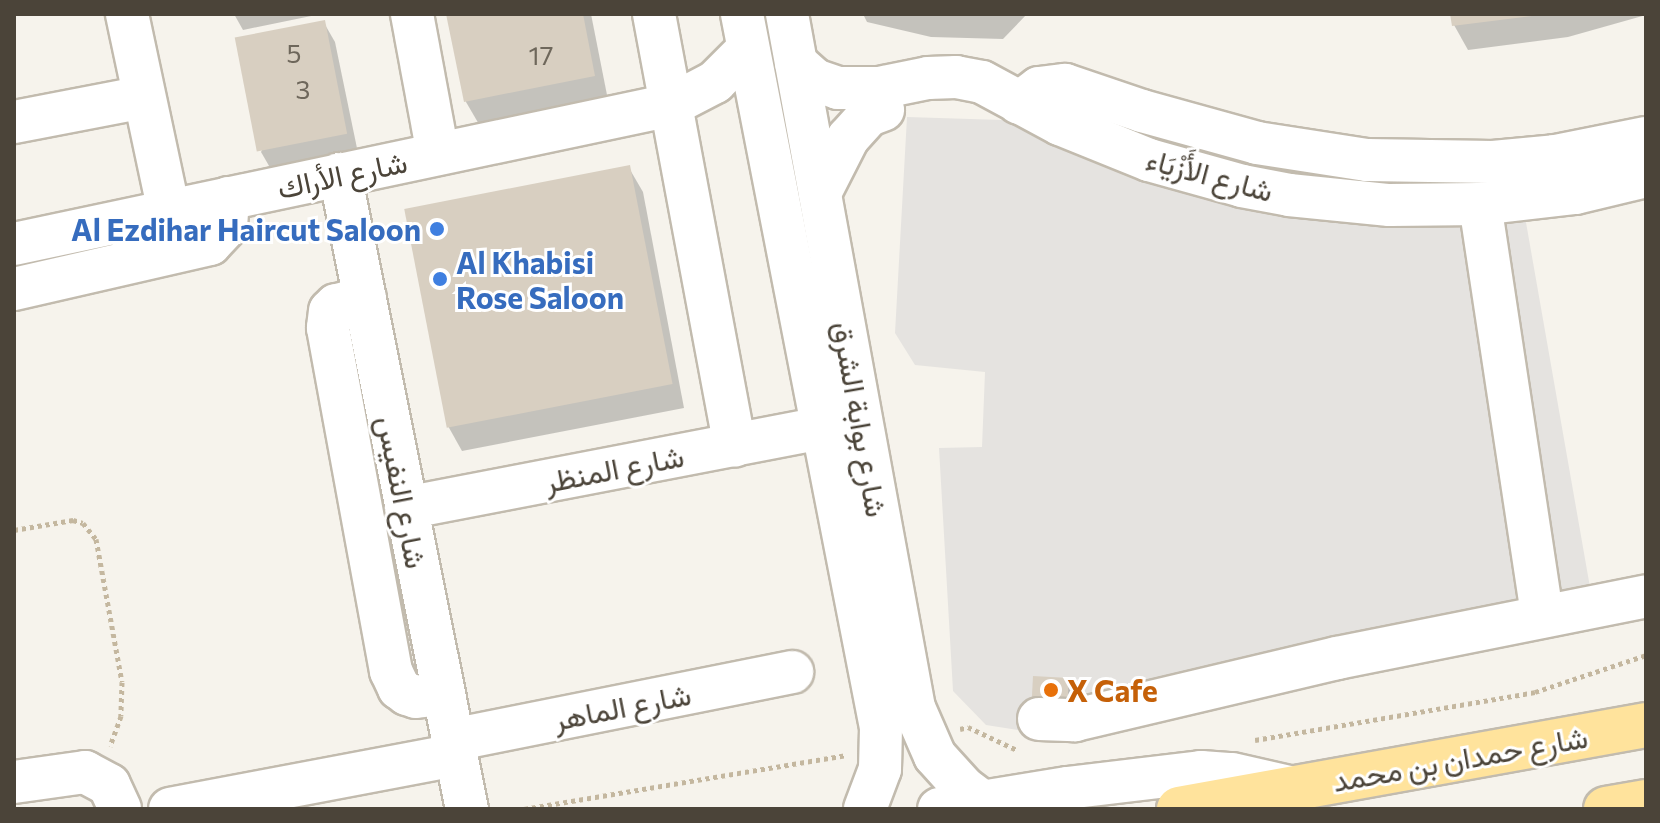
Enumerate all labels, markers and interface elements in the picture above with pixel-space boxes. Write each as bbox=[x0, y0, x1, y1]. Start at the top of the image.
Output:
house number: 5 bbox=[287, 37, 301, 69]
house number: 17 bbox=[529, 39, 553, 71]
house number: 3 bbox=[296, 73, 310, 105]
street label: شارع الأَزْيَاء bbox=[1143, 140, 1277, 208]
street label: شارع الأراك bbox=[274, 143, 410, 205]
place label: Al Ezdihar Haircut Saloon bbox=[71, 211, 421, 247]
marker: Al Ezdihar Haircut Saloon bbox=[428, 220, 446, 238]
place label: Al Khabisi Rose Saloon bbox=[456, 244, 624, 314]
marker: Al Khabisi Rose Saloon bbox=[431, 270, 449, 288]
street label: شارع بوابة الشرق bbox=[826, 318, 896, 520]
street label: شارع النفيس bbox=[371, 413, 435, 571]
street label: شارع المنظر bbox=[541, 437, 687, 499]
place label: X Cafe bbox=[1067, 672, 1158, 708]
street label: شارع الماهر bbox=[550, 675, 694, 737]
marker: X Cafe bbox=[1042, 681, 1060, 699]
street label: شارع حمدان بن محمد bbox=[1330, 718, 1590, 798]

